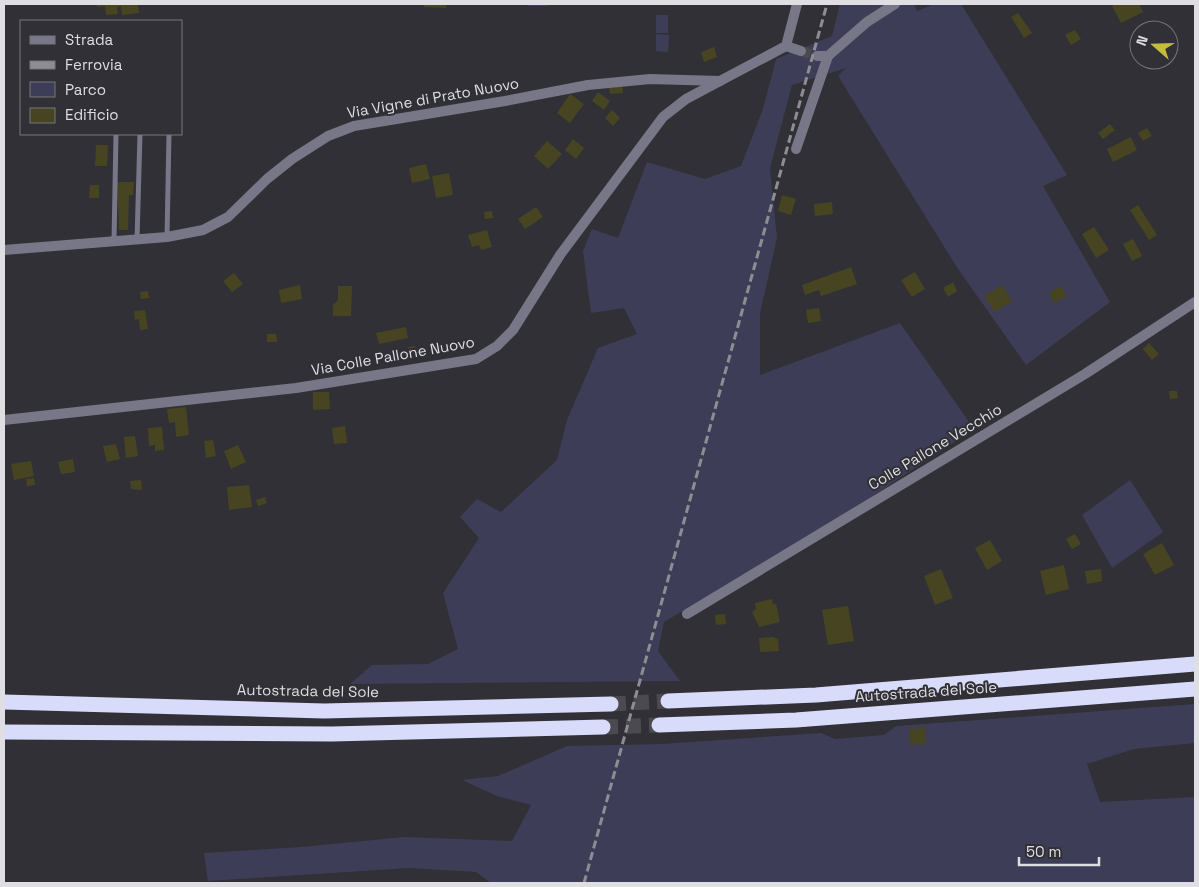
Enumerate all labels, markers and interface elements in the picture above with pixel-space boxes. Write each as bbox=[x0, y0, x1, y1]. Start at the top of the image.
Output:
legend bbox=[20, 20, 182, 135]
north arrow bbox=[1129, 20, 1179, 70]
text: Strada bbox=[65, 30, 114, 49]
text: N bbox=[1132, 33, 1152, 48]
text: Ferrovia bbox=[65, 55, 123, 74]
street label: Via Vigne di Prato Nuovo bbox=[345, 73, 520, 122]
text: Parco bbox=[65, 80, 106, 99]
text: Edificio bbox=[65, 105, 119, 124]
street label: Via Colle Pallone Nuovo bbox=[310, 332, 476, 379]
street label: Colle Pallone Vecchio bbox=[864, 399, 1005, 494]
street label: Autostrada del Sole bbox=[854, 677, 998, 706]
street label: Autostrada del Sole bbox=[237, 680, 379, 701]
scale bar bbox=[1019, 834, 1099, 866]
text: 50 m bbox=[1026, 842, 1061, 861]

